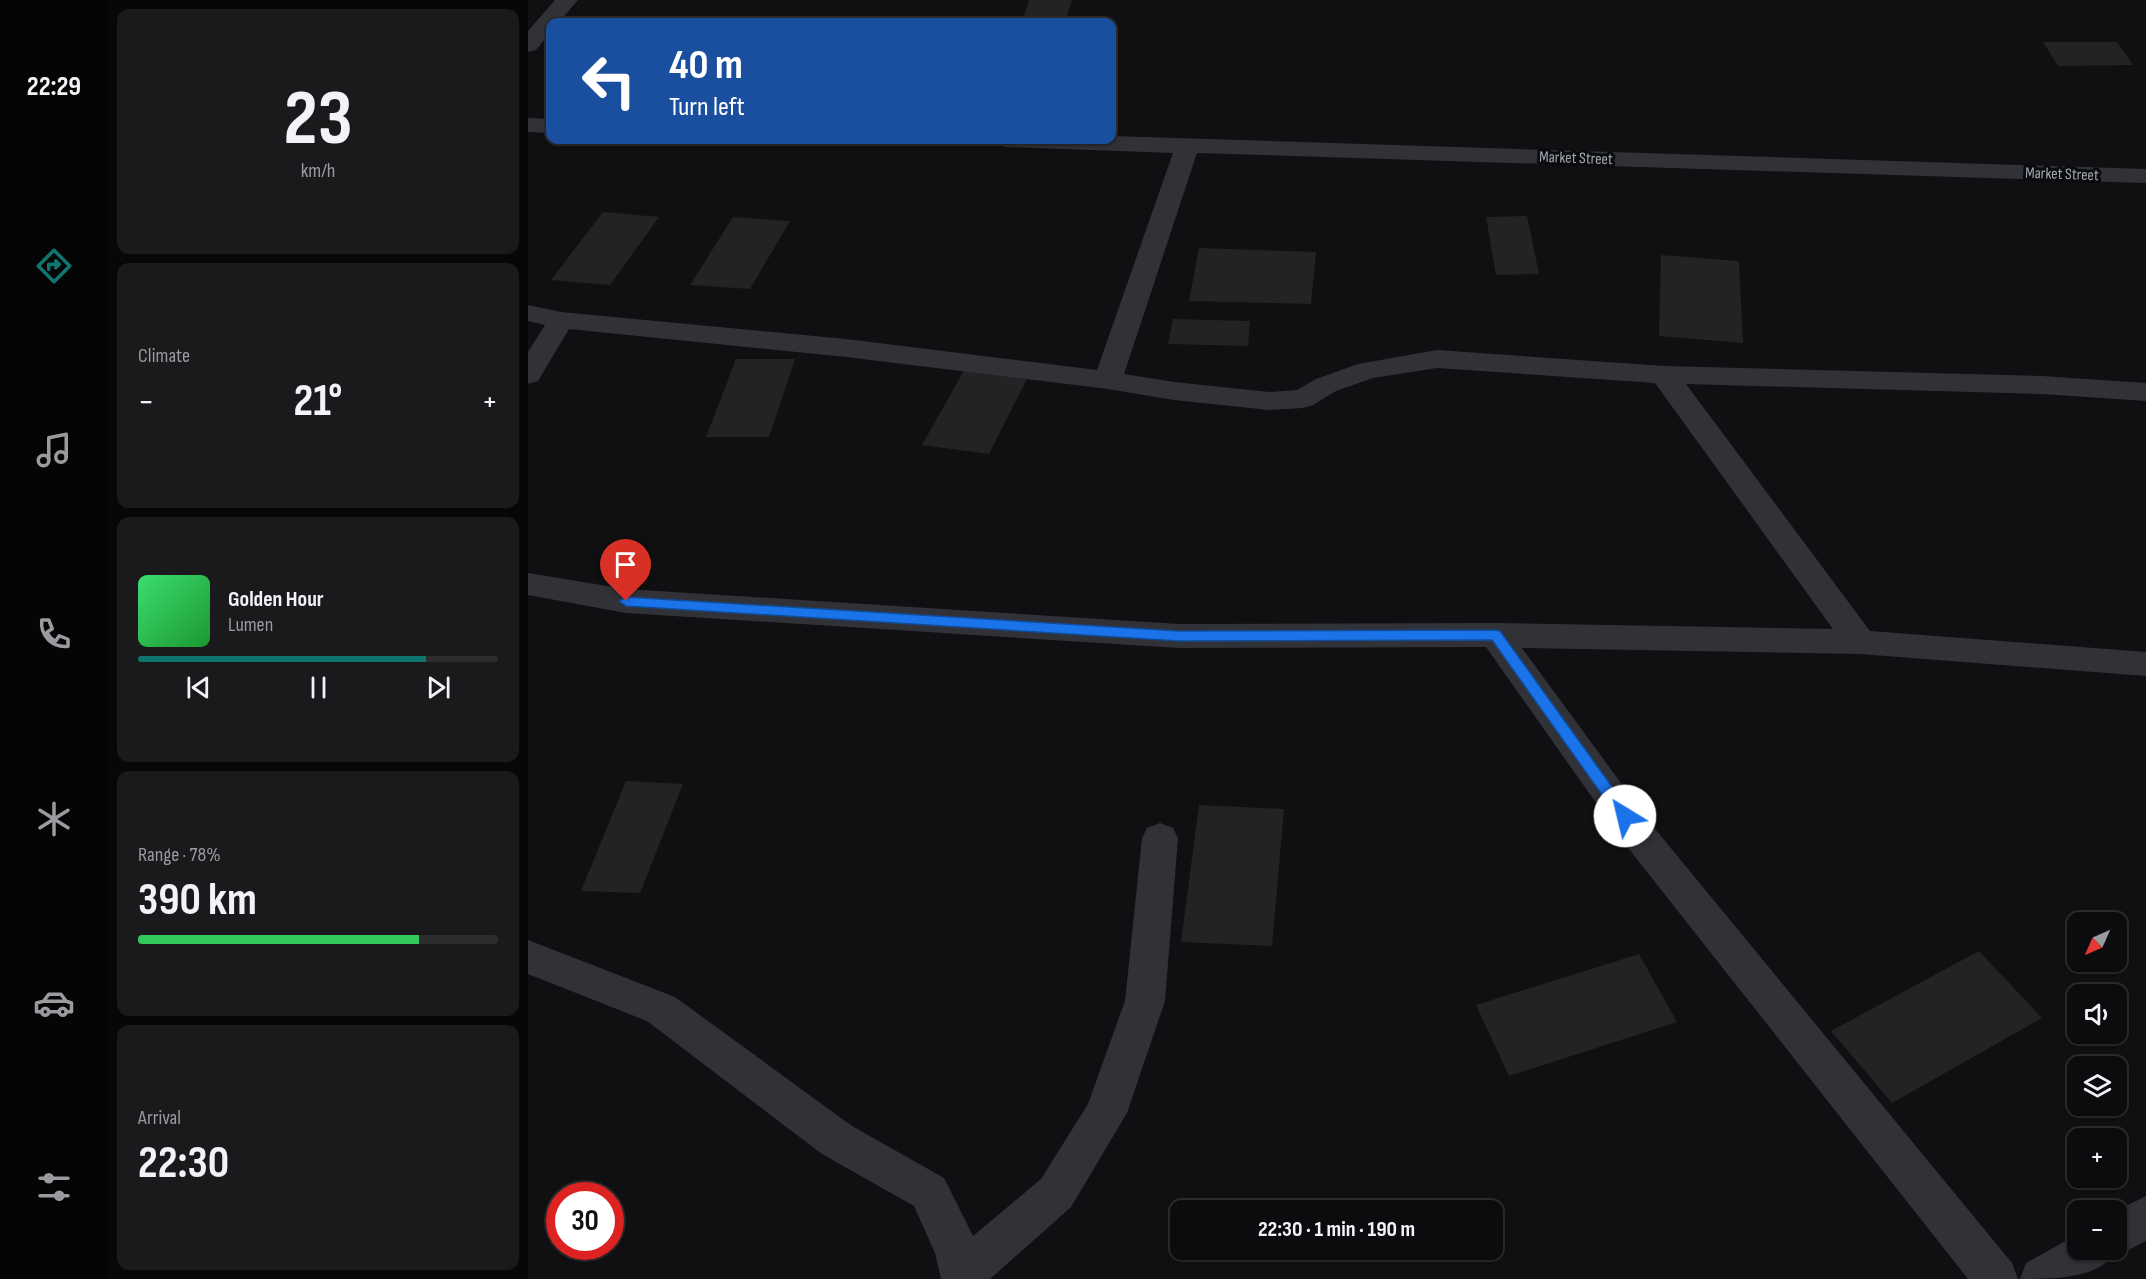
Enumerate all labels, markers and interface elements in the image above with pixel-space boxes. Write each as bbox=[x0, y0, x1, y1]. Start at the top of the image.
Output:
text: 40 m bbox=[669, 40, 743, 91]
icon: left bbox=[570, 42, 648, 120]
text: 22:29 bbox=[27, 71, 81, 103]
text: 23 bbox=[283, 73, 353, 166]
text: Turn left bbox=[669, 91, 745, 123]
street label: Market Street bbox=[1539, 148, 1613, 169]
text: km/h bbox=[301, 159, 335, 183]
street label: Market Street bbox=[2025, 164, 2099, 185]
icon: directions bbox=[33, 245, 75, 287]
text: Climate bbox=[138, 344, 190, 368]
text: 21° bbox=[294, 374, 342, 429]
text: − bbox=[138, 382, 154, 422]
text: + bbox=[482, 382, 498, 422]
icon: music bbox=[33, 429, 75, 471]
pin bbox=[600, 539, 651, 601]
icon: arrive bbox=[609, 548, 642, 581]
text: Golden Hour bbox=[228, 586, 324, 613]
icon: phone bbox=[33, 613, 75, 655]
text: Lumen bbox=[228, 613, 273, 637]
icon: previous bbox=[182, 671, 215, 704]
icon: pause bbox=[302, 671, 335, 704]
icon: next bbox=[422, 671, 455, 704]
position arrow bbox=[1593, 784, 1657, 848]
icon: climate bbox=[33, 798, 75, 840]
text: Range · 78% bbox=[138, 843, 221, 867]
text: 390 km bbox=[138, 873, 257, 928]
north arrow bbox=[2067, 912, 2127, 972]
map controls bbox=[2067, 912, 2127, 1260]
icon: car bbox=[33, 982, 75, 1024]
button: sound bbox=[2067, 984, 2127, 1044]
button: layers bbox=[2067, 1056, 2127, 1116]
text: Arrival bbox=[138, 1106, 181, 1130]
button: + bbox=[2067, 1128, 2127, 1188]
text: 22:30 bbox=[138, 1136, 229, 1191]
icon: filters bbox=[33, 1166, 75, 1208]
speed limit sign: 30 bbox=[546, 1182, 624, 1260]
button: − bbox=[2067, 1200, 2127, 1260]
text: 22:30 · 1 min · 190 m bbox=[1258, 1216, 1415, 1243]

